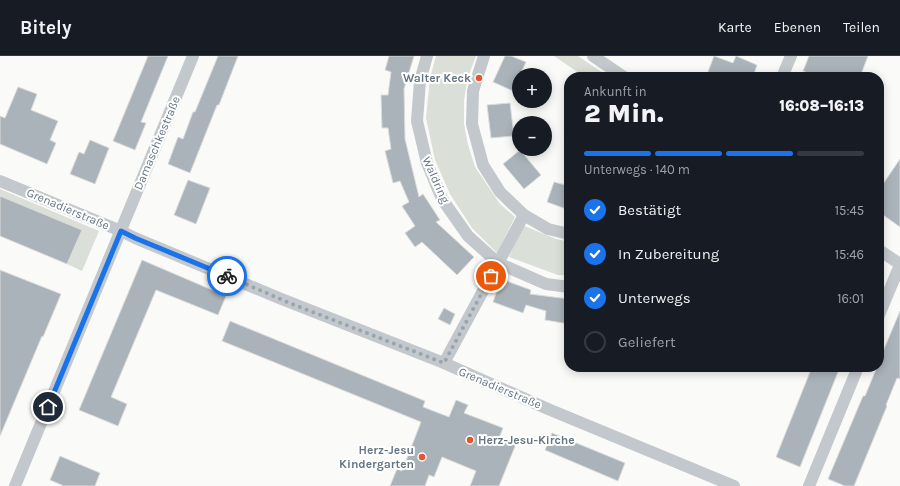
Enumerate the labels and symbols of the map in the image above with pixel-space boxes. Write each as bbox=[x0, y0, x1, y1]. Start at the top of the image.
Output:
place label: Walter Keck bbox=[403, 71, 471, 85]
marker: Walter Keck bbox=[474, 73, 484, 83]
street label: Damaschkestraße bbox=[131, 94, 183, 192]
street label: Waldring bbox=[420, 155, 453, 206]
street label: Grenadierstraße bbox=[25, 185, 111, 233]
courier bbox=[207, 256, 247, 296]
pin bbox=[474, 259, 508, 293]
street label: Grenadierstraße bbox=[457, 364, 543, 412]
pin bbox=[31, 390, 65, 424]
place label: Herz-Jesu-Kirche bbox=[478, 433, 575, 447]
marker: Herz-Jesu-Kirche bbox=[465, 435, 475, 445]
place label: Herz-Jesu Kindergarten bbox=[339, 443, 414, 471]
marker: Herz-Jesu Kindergarten bbox=[417, 452, 427, 462]

